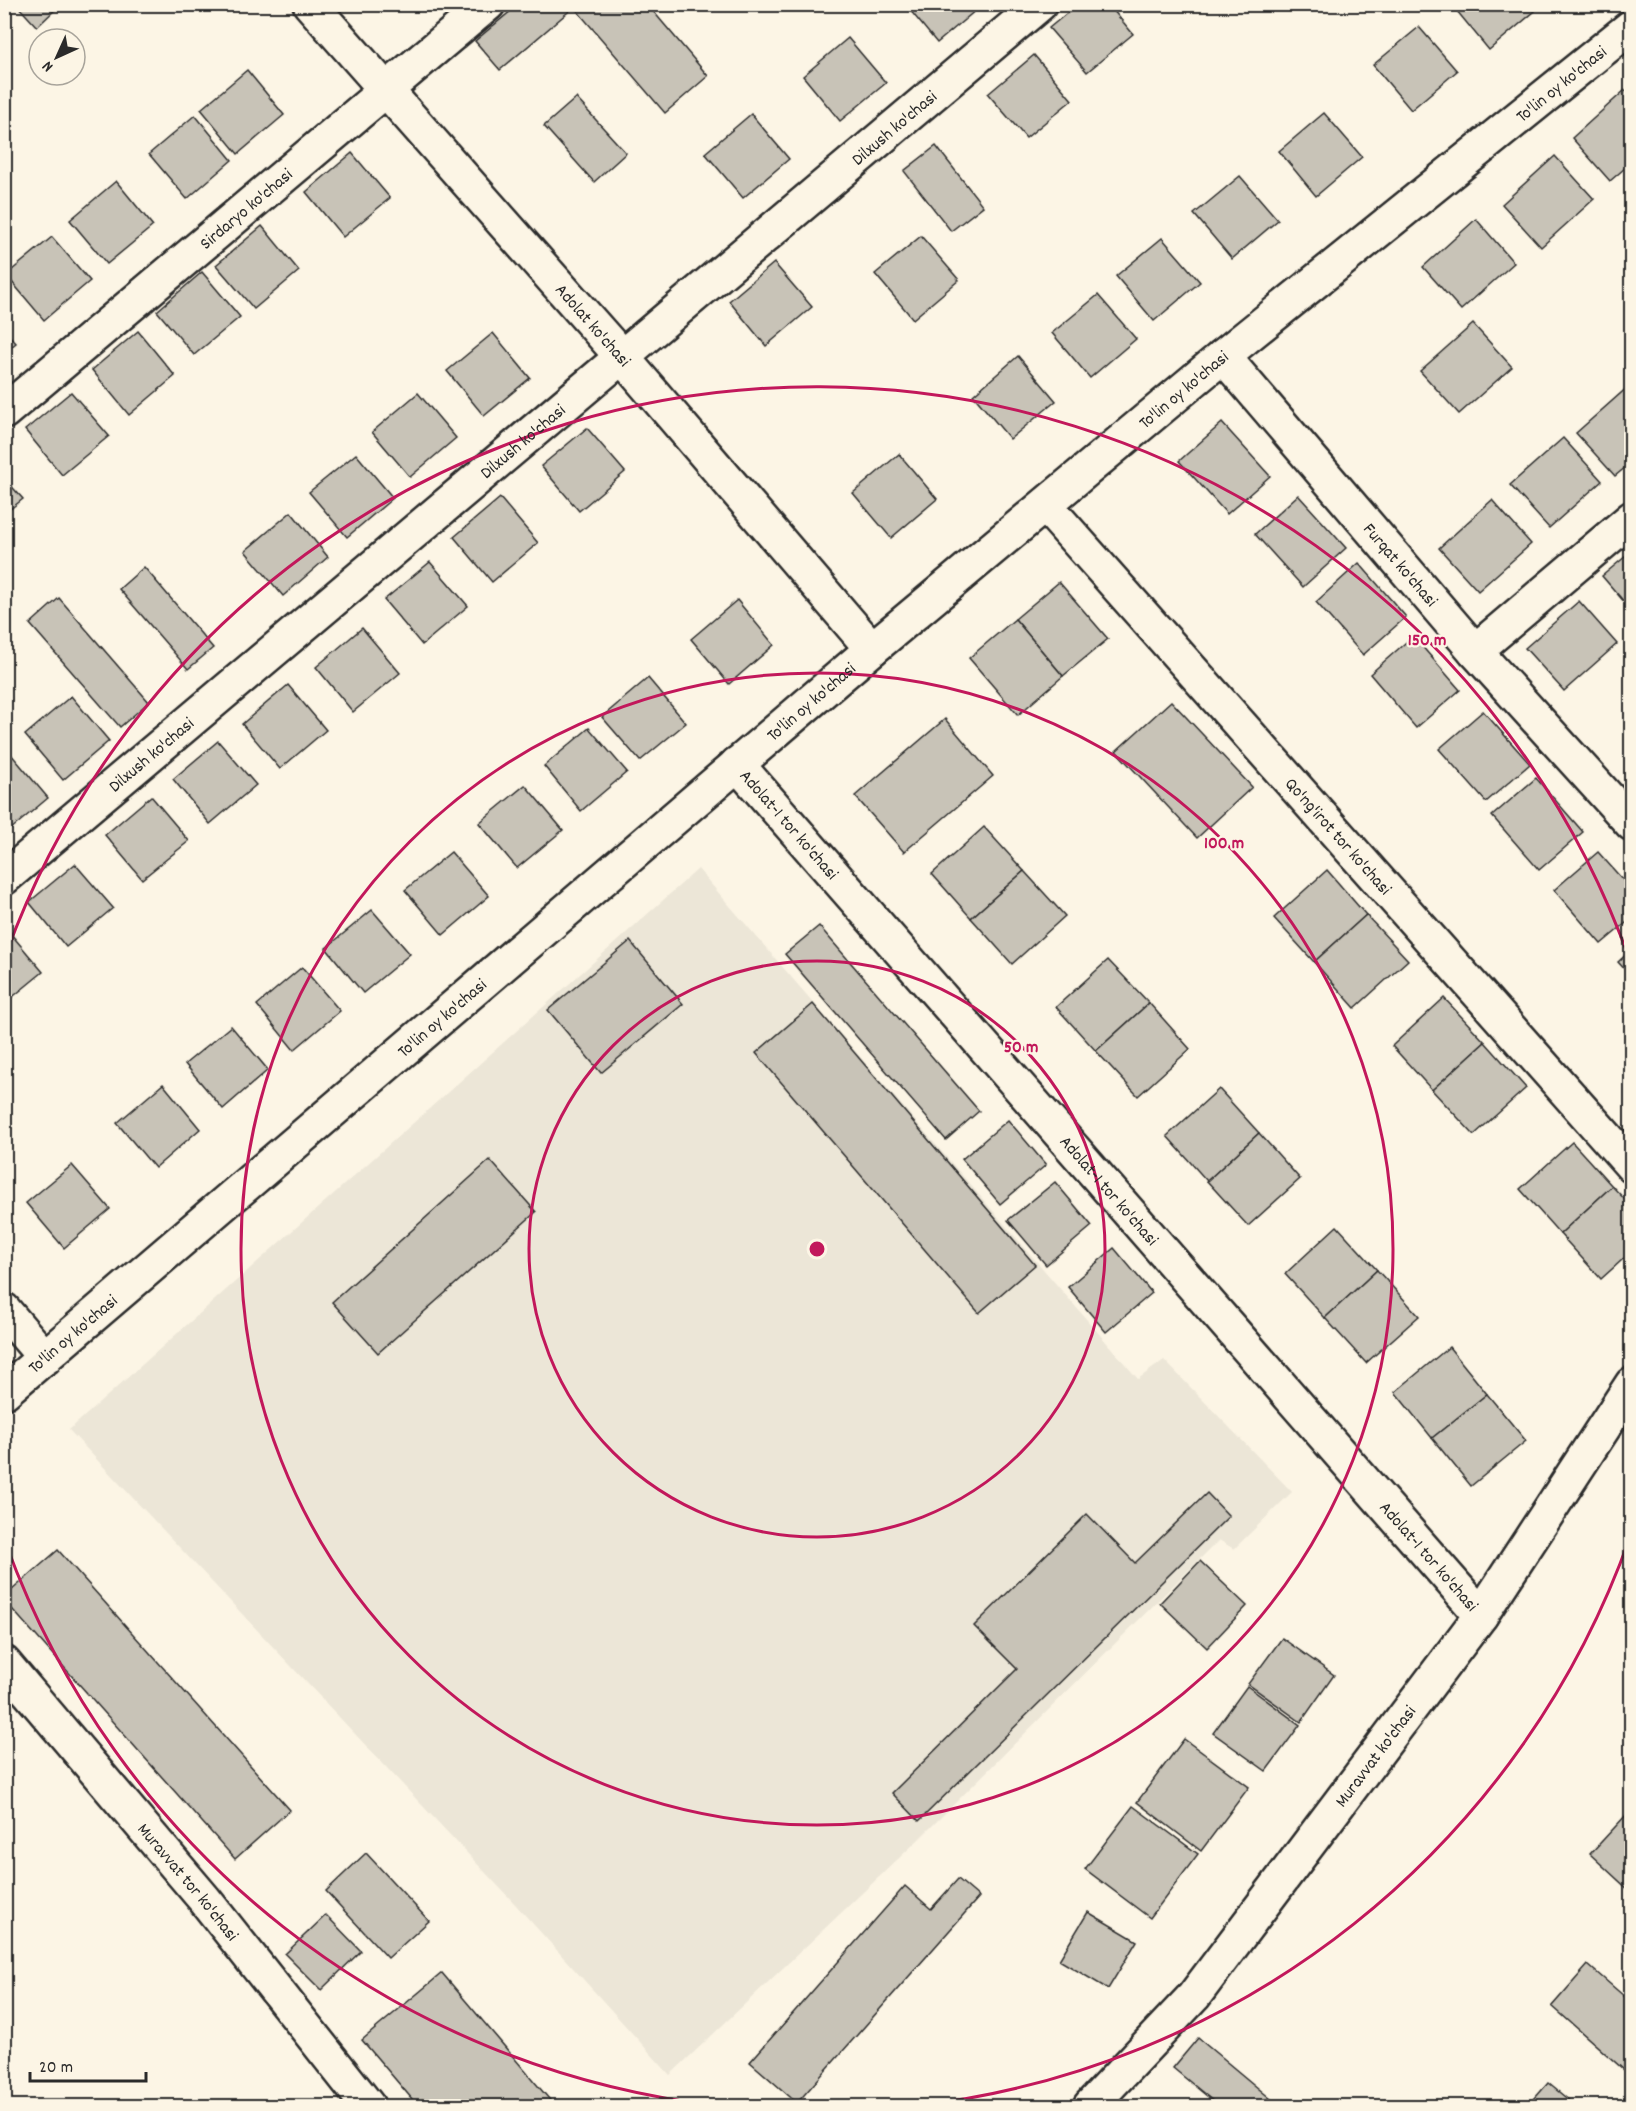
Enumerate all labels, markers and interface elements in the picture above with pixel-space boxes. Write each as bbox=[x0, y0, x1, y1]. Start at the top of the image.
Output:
north arrow bbox=[27, 27, 87, 87]
street label: To'lin oy ko'chasi bbox=[1512, 41, 1613, 130]
text: N bbox=[37, 55, 59, 77]
street label: Dilxush ko'chasi bbox=[847, 86, 944, 173]
street label: Sirdaryo ko'chasi bbox=[195, 164, 299, 257]
street label: Adolat ko'chasi bbox=[548, 279, 635, 373]
street label: To'lin oy ko'chasi bbox=[1134, 346, 1235, 436]
street label: Dilxush ko'chasi bbox=[476, 399, 572, 486]
street label: Furqat ko'chasi bbox=[1356, 518, 1442, 613]
text: 150 m bbox=[1408, 629, 1446, 654]
street label: To'lin oy ko'chasi bbox=[762, 658, 862, 749]
street label: Dilxush ko'chasi bbox=[104, 713, 201, 800]
street label: Adolat-1 tor ko'chasi bbox=[733, 765, 843, 887]
street label: Qo'ng'irot tor ko'chasi bbox=[1278, 773, 1396, 902]
text: 100 m bbox=[1204, 832, 1244, 857]
street label: To'lin oy ko'chasi bbox=[393, 974, 493, 1065]
text: 50 m bbox=[1004, 1036, 1038, 1061]
street label: Adolat-1 tor ko'chasi bbox=[1052, 1131, 1163, 1252]
centre of rings bbox=[807, 1239, 827, 1259]
street label: To'lin oy ko'chasi bbox=[24, 1290, 124, 1381]
street label: Adolat-1 tor ko'chasi bbox=[1372, 1497, 1483, 1618]
street label: Muravvat ko'chasi bbox=[1330, 1701, 1423, 1813]
street label: Muravvat tor ko'chasi bbox=[130, 1819, 243, 1948]
scale bar bbox=[30, 2045, 146, 2083]
text: 20 m bbox=[39, 2056, 73, 2081]

